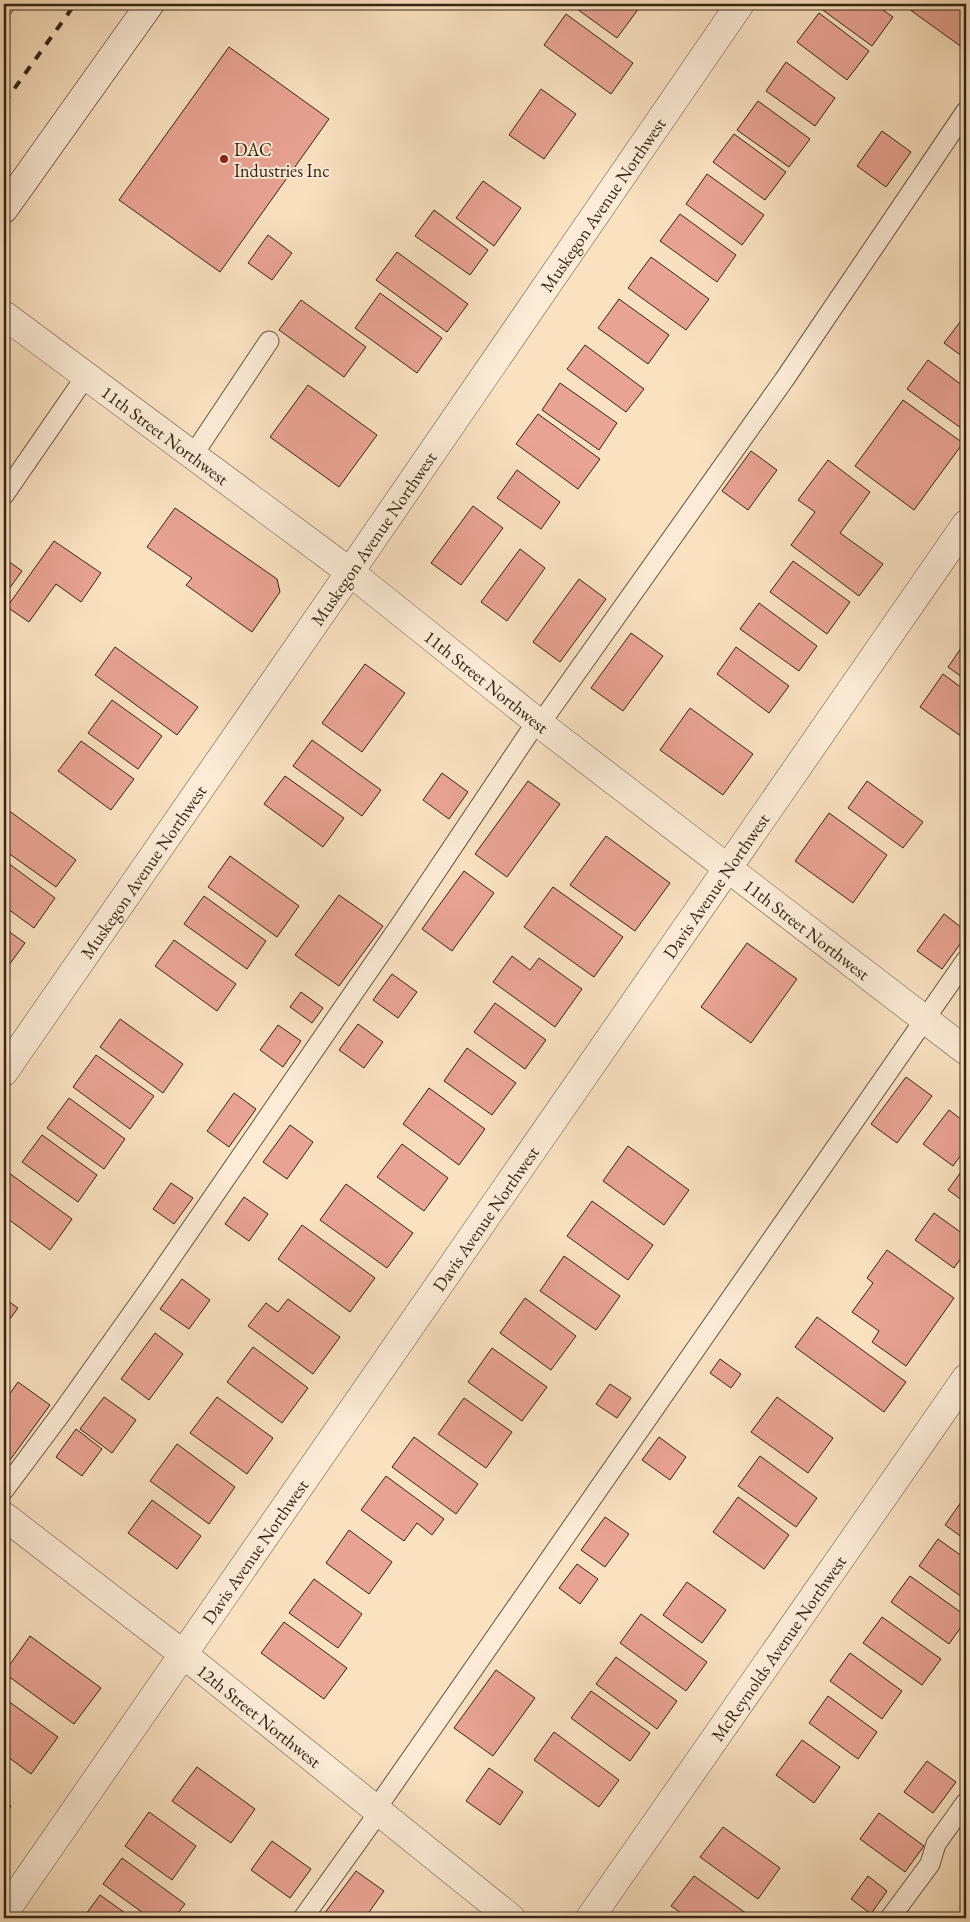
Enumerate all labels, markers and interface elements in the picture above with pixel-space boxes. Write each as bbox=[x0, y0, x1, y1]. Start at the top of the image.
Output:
street label: Muskegon Avenue Northwest bbox=[535, 113, 671, 296]
place label: DAC Industries Inc bbox=[234, 138, 330, 182]
marker: DAC Industries Inc bbox=[218, 153, 230, 165]
street label: 11th Street Northwest bbox=[97, 380, 234, 490]
street label: Muskegon Avenue Northwest bbox=[305, 446, 441, 630]
street label: 11th Street Northwest bbox=[420, 625, 554, 738]
street label: Muskegon Avenue Northwest bbox=[75, 780, 211, 963]
street label: Davis Avenue Northwest bbox=[657, 808, 774, 962]
street label: 11th Street Northwest bbox=[739, 873, 875, 985]
street label: Davis Avenue Northwest bbox=[427, 1141, 544, 1295]
street label: Davis Avenue Northwest bbox=[196, 1474, 313, 1628]
street label: McReynolds Avenue Northwest bbox=[705, 1550, 851, 1745]
street label: 12th Street Northwest bbox=[192, 1658, 326, 1773]

